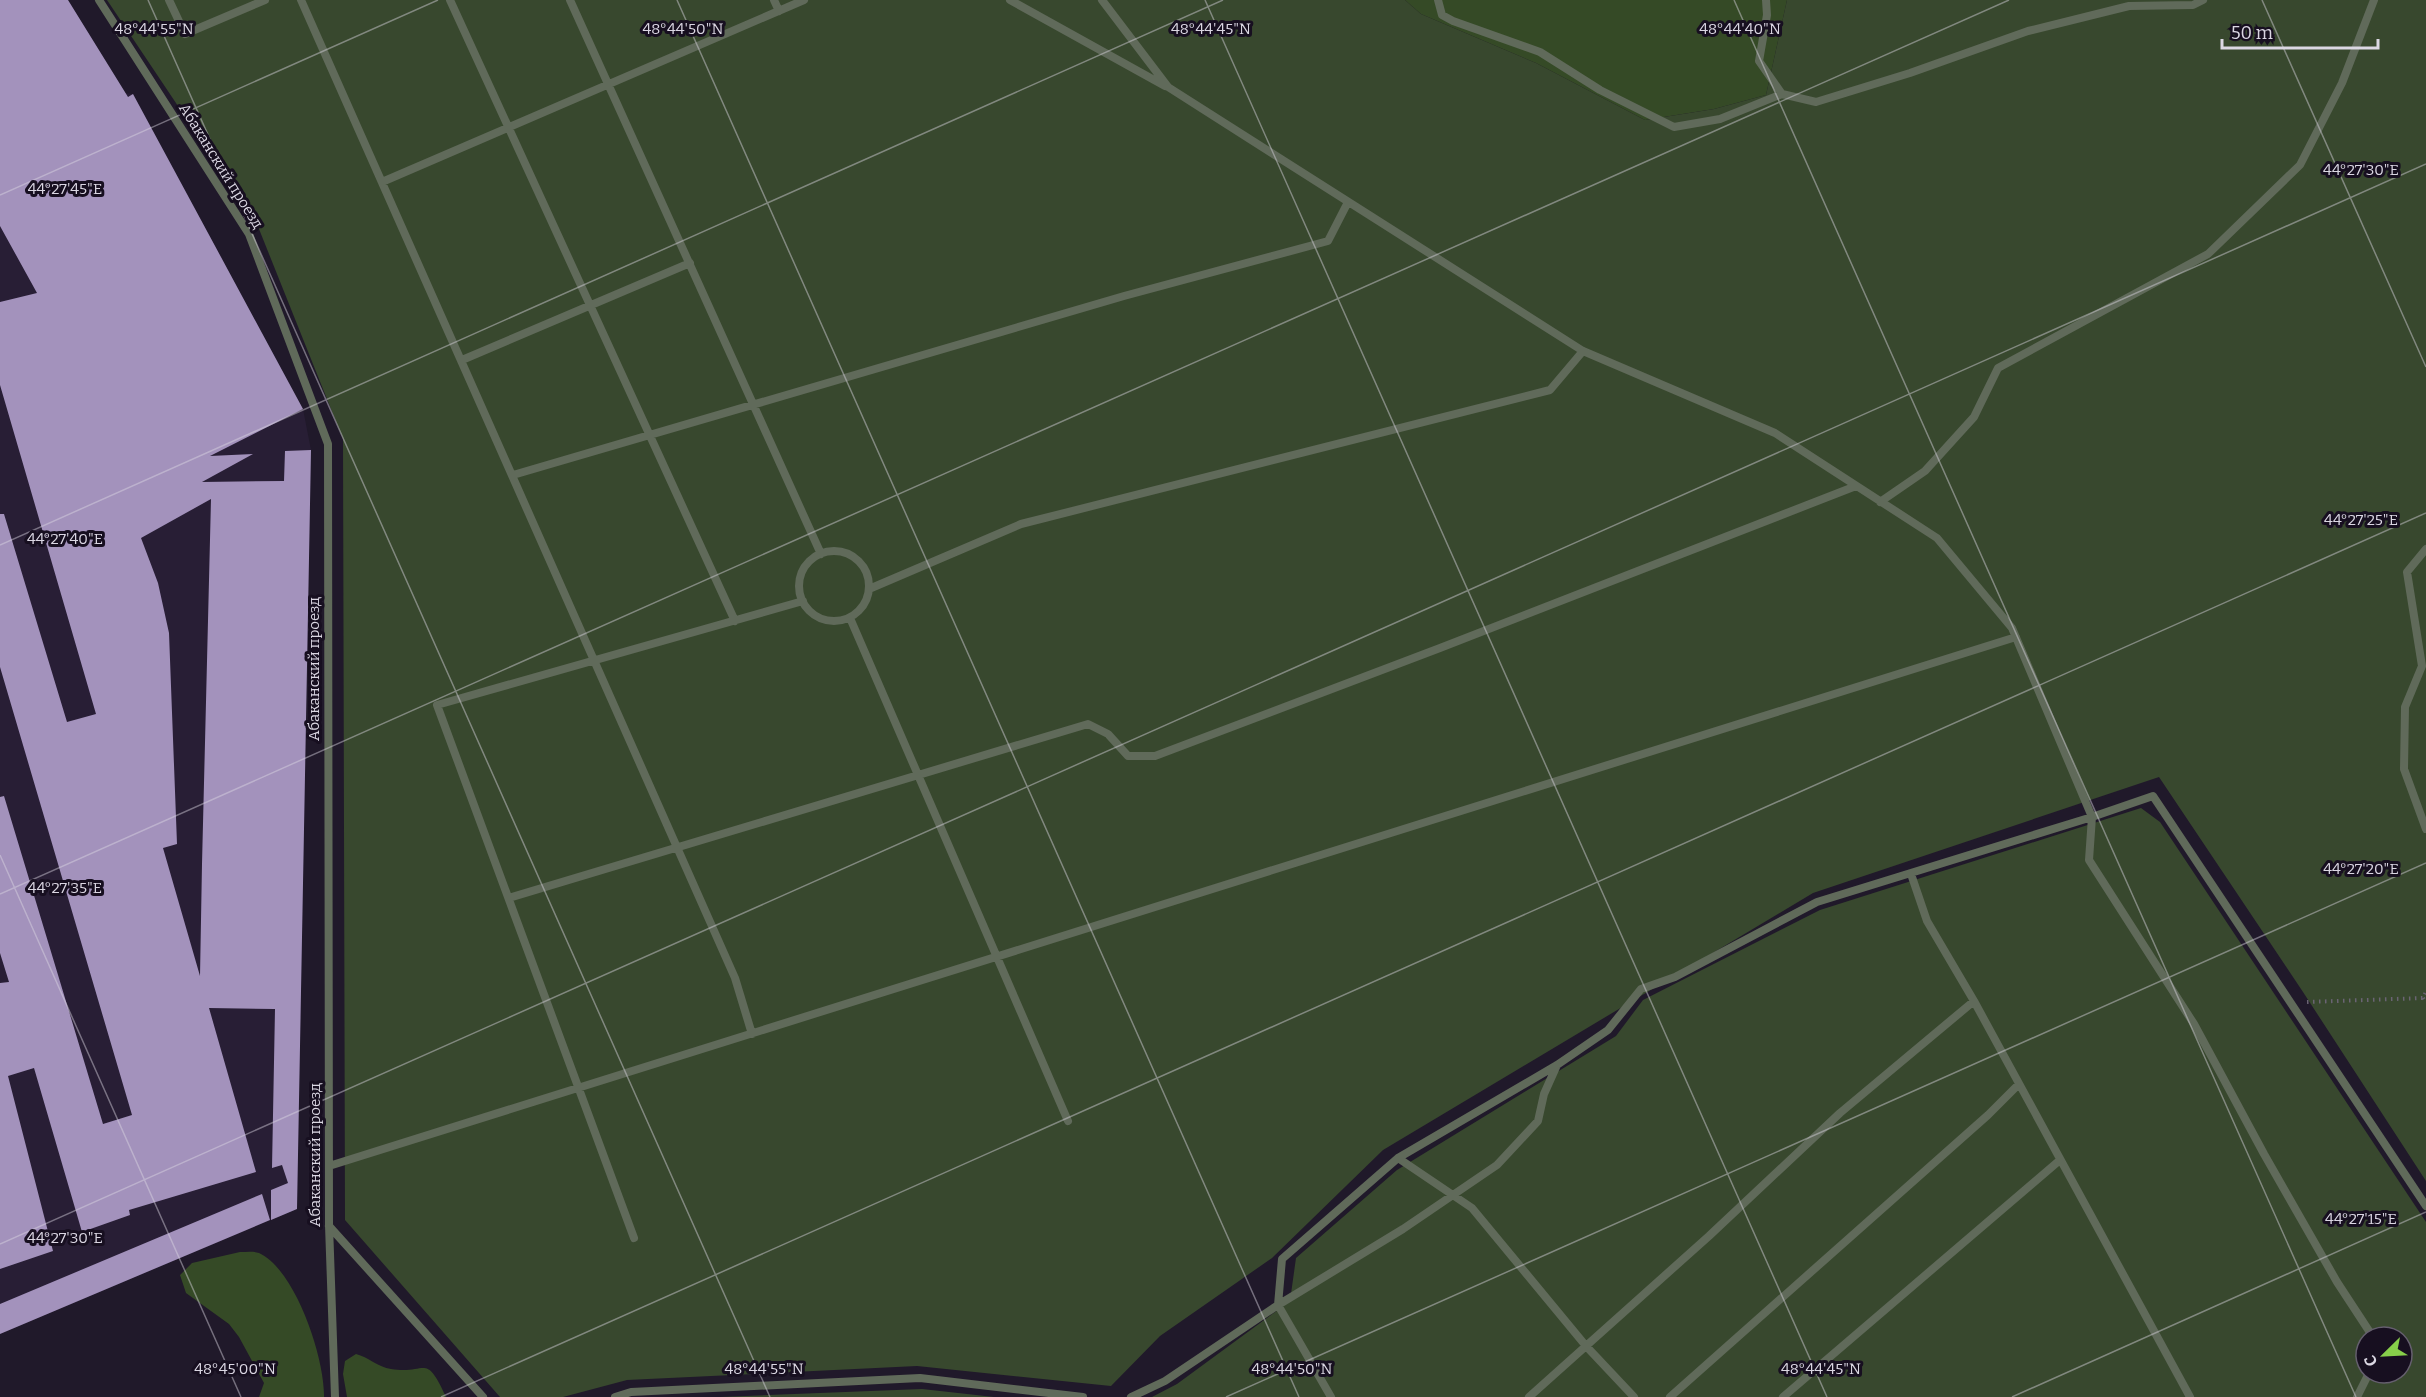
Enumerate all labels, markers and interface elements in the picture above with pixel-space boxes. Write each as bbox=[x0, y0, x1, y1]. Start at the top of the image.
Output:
scale bar bbox=[2222, 12, 2378, 50]
text: 48°44'55"N bbox=[114, 20, 194, 38]
text: 48°44'50"N bbox=[643, 20, 724, 38]
text: 48°44'45"N bbox=[1171, 20, 1251, 38]
text: 48°44'40"N bbox=[1699, 20, 1781, 38]
text: 50 m bbox=[2231, 22, 2273, 44]
street label: Абаканский проезд bbox=[175, 100, 267, 232]
text: 44°27'30"E bbox=[2323, 161, 2399, 179]
text: 44°27'45"E bbox=[28, 180, 102, 198]
text: 44°27'25"E bbox=[2324, 511, 2398, 529]
text: 44°27'40"E bbox=[27, 530, 103, 548]
street label: Абаканский проезд bbox=[305, 597, 323, 741]
text: 44°27'20"E bbox=[2323, 860, 2399, 878]
text: 44°27'35"E bbox=[28, 879, 102, 897]
street label: Абаканский проезд bbox=[306, 1083, 324, 1227]
text: 44°27'15"E bbox=[2325, 1210, 2397, 1228]
text: 44°27'30"E bbox=[27, 1229, 103, 1247]
north arrow bbox=[2354, 1325, 2414, 1385]
text: С bbox=[2360, 1352, 2381, 1369]
text: 48°45'00"N bbox=[194, 1360, 276, 1378]
text: 48°44'55"N bbox=[724, 1360, 804, 1378]
text: 48°44'50"N bbox=[1252, 1360, 1333, 1378]
text: 48°44'45"N bbox=[1781, 1360, 1861, 1378]

